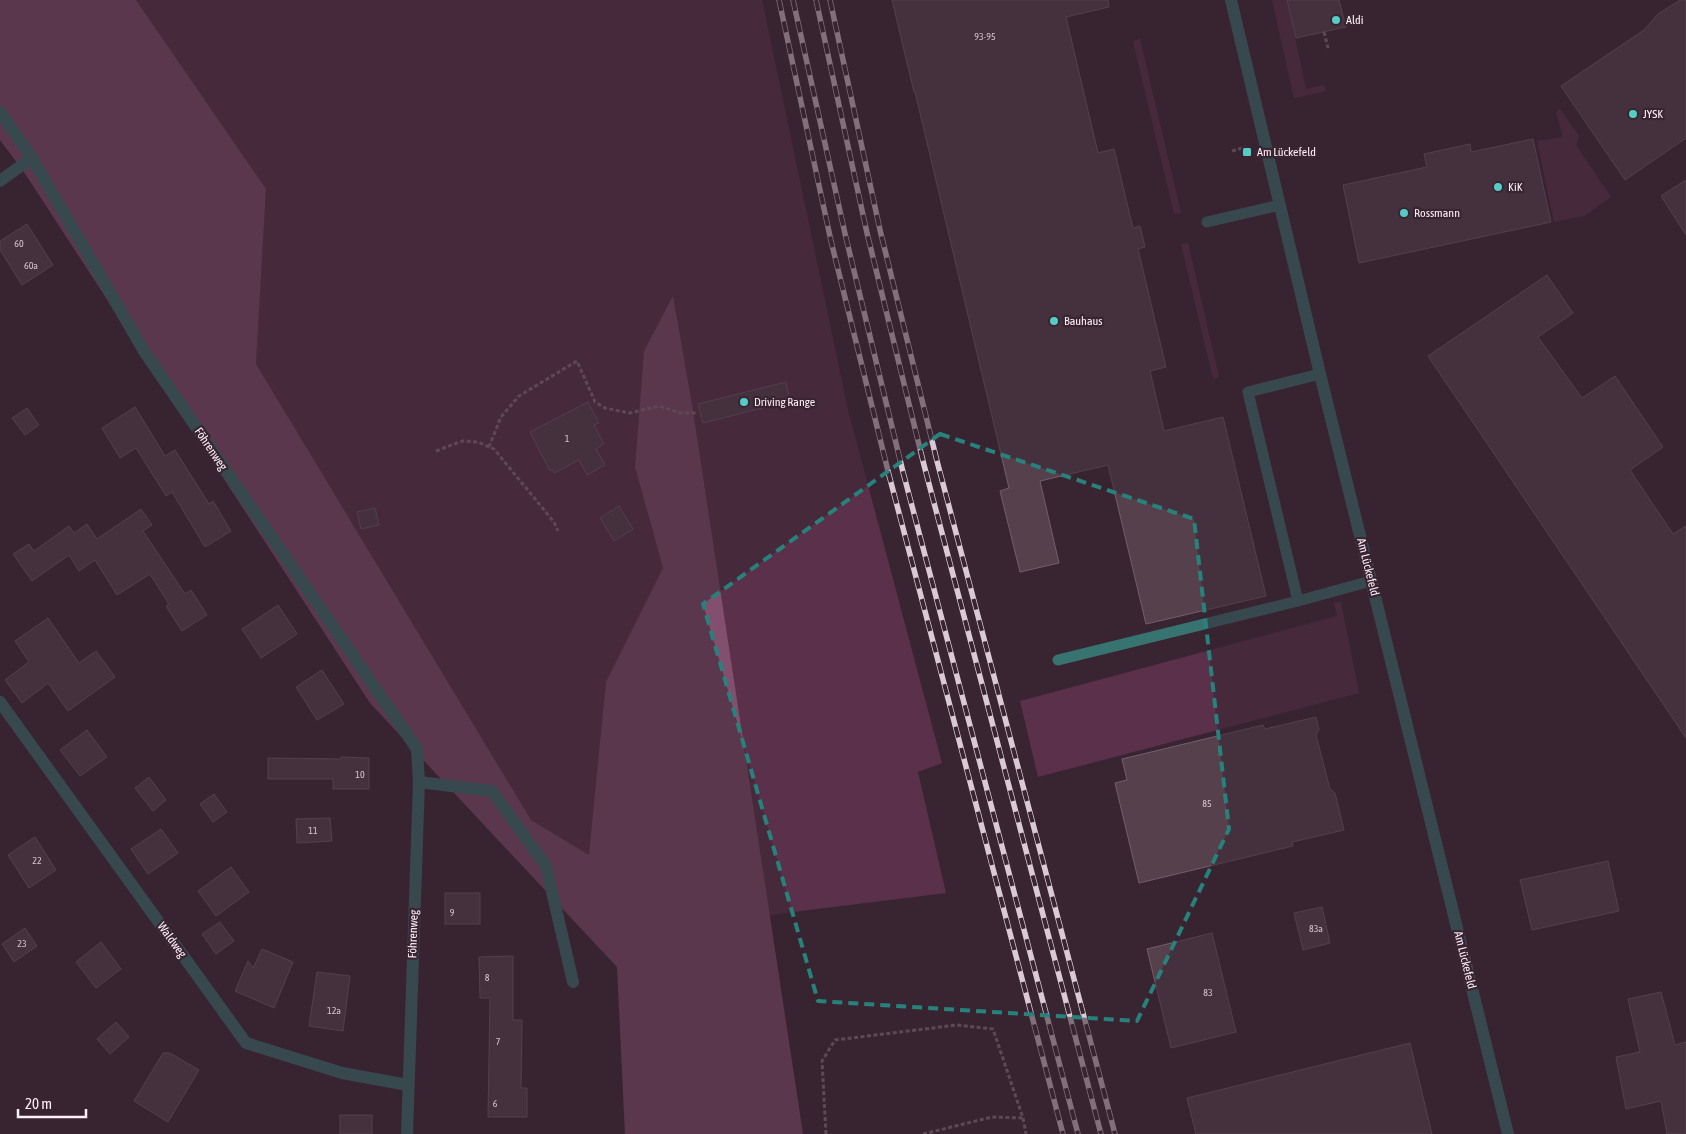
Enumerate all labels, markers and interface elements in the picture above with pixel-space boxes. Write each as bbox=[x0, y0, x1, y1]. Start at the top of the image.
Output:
place label: Aldi bbox=[1346, 13, 1363, 27]
marker: Aldi bbox=[1330, 14, 1342, 26]
house number: 93-95 bbox=[974, 31, 996, 42]
place label: JYSK bbox=[1643, 107, 1663, 121]
marker: JYSK bbox=[1627, 108, 1639, 120]
place label: Am Lückefeld bbox=[1257, 145, 1316, 159]
marker: Am Lückefeld bbox=[1241, 146, 1253, 158]
place label: KiK bbox=[1508, 180, 1523, 194]
marker: KiK bbox=[1492, 181, 1504, 193]
place label: Rossmann bbox=[1414, 206, 1460, 220]
marker: Rossmann bbox=[1398, 207, 1410, 219]
house number: 60 bbox=[14, 238, 24, 249]
house number: 60a bbox=[24, 260, 38, 271]
place label: Bauhaus bbox=[1064, 314, 1103, 328]
marker: Bauhaus bbox=[1048, 315, 1060, 327]
place label: Driving Range bbox=[754, 395, 815, 409]
marker: Driving Range bbox=[738, 396, 750, 408]
street label: Föhrenweg bbox=[192, 425, 231, 474]
house number: 1 bbox=[565, 433, 570, 444]
street label: Am Lückefeld bbox=[1354, 537, 1382, 597]
house number: 10 bbox=[355, 769, 365, 780]
house number: 85 bbox=[1202, 798, 1212, 809]
house number: 11 bbox=[308, 825, 318, 836]
house number: 22 bbox=[32, 855, 42, 866]
house number: 9 bbox=[450, 907, 455, 918]
street label: Föhrenweg bbox=[405, 909, 421, 958]
street label: Waldweg bbox=[154, 920, 190, 961]
house number: 83a bbox=[1309, 923, 1323, 934]
street label: Am Lückefeld bbox=[1451, 930, 1479, 990]
house number: 23 bbox=[17, 938, 27, 949]
house number: 8 bbox=[485, 972, 490, 983]
house number: 83 bbox=[1203, 987, 1213, 998]
house number: 12a bbox=[327, 1005, 341, 1016]
house number: 7 bbox=[496, 1036, 501, 1047]
scale bar bbox=[18, 1086, 85, 1118]
text: 20 m bbox=[25, 1095, 52, 1112]
house number: 6 bbox=[493, 1098, 498, 1109]

